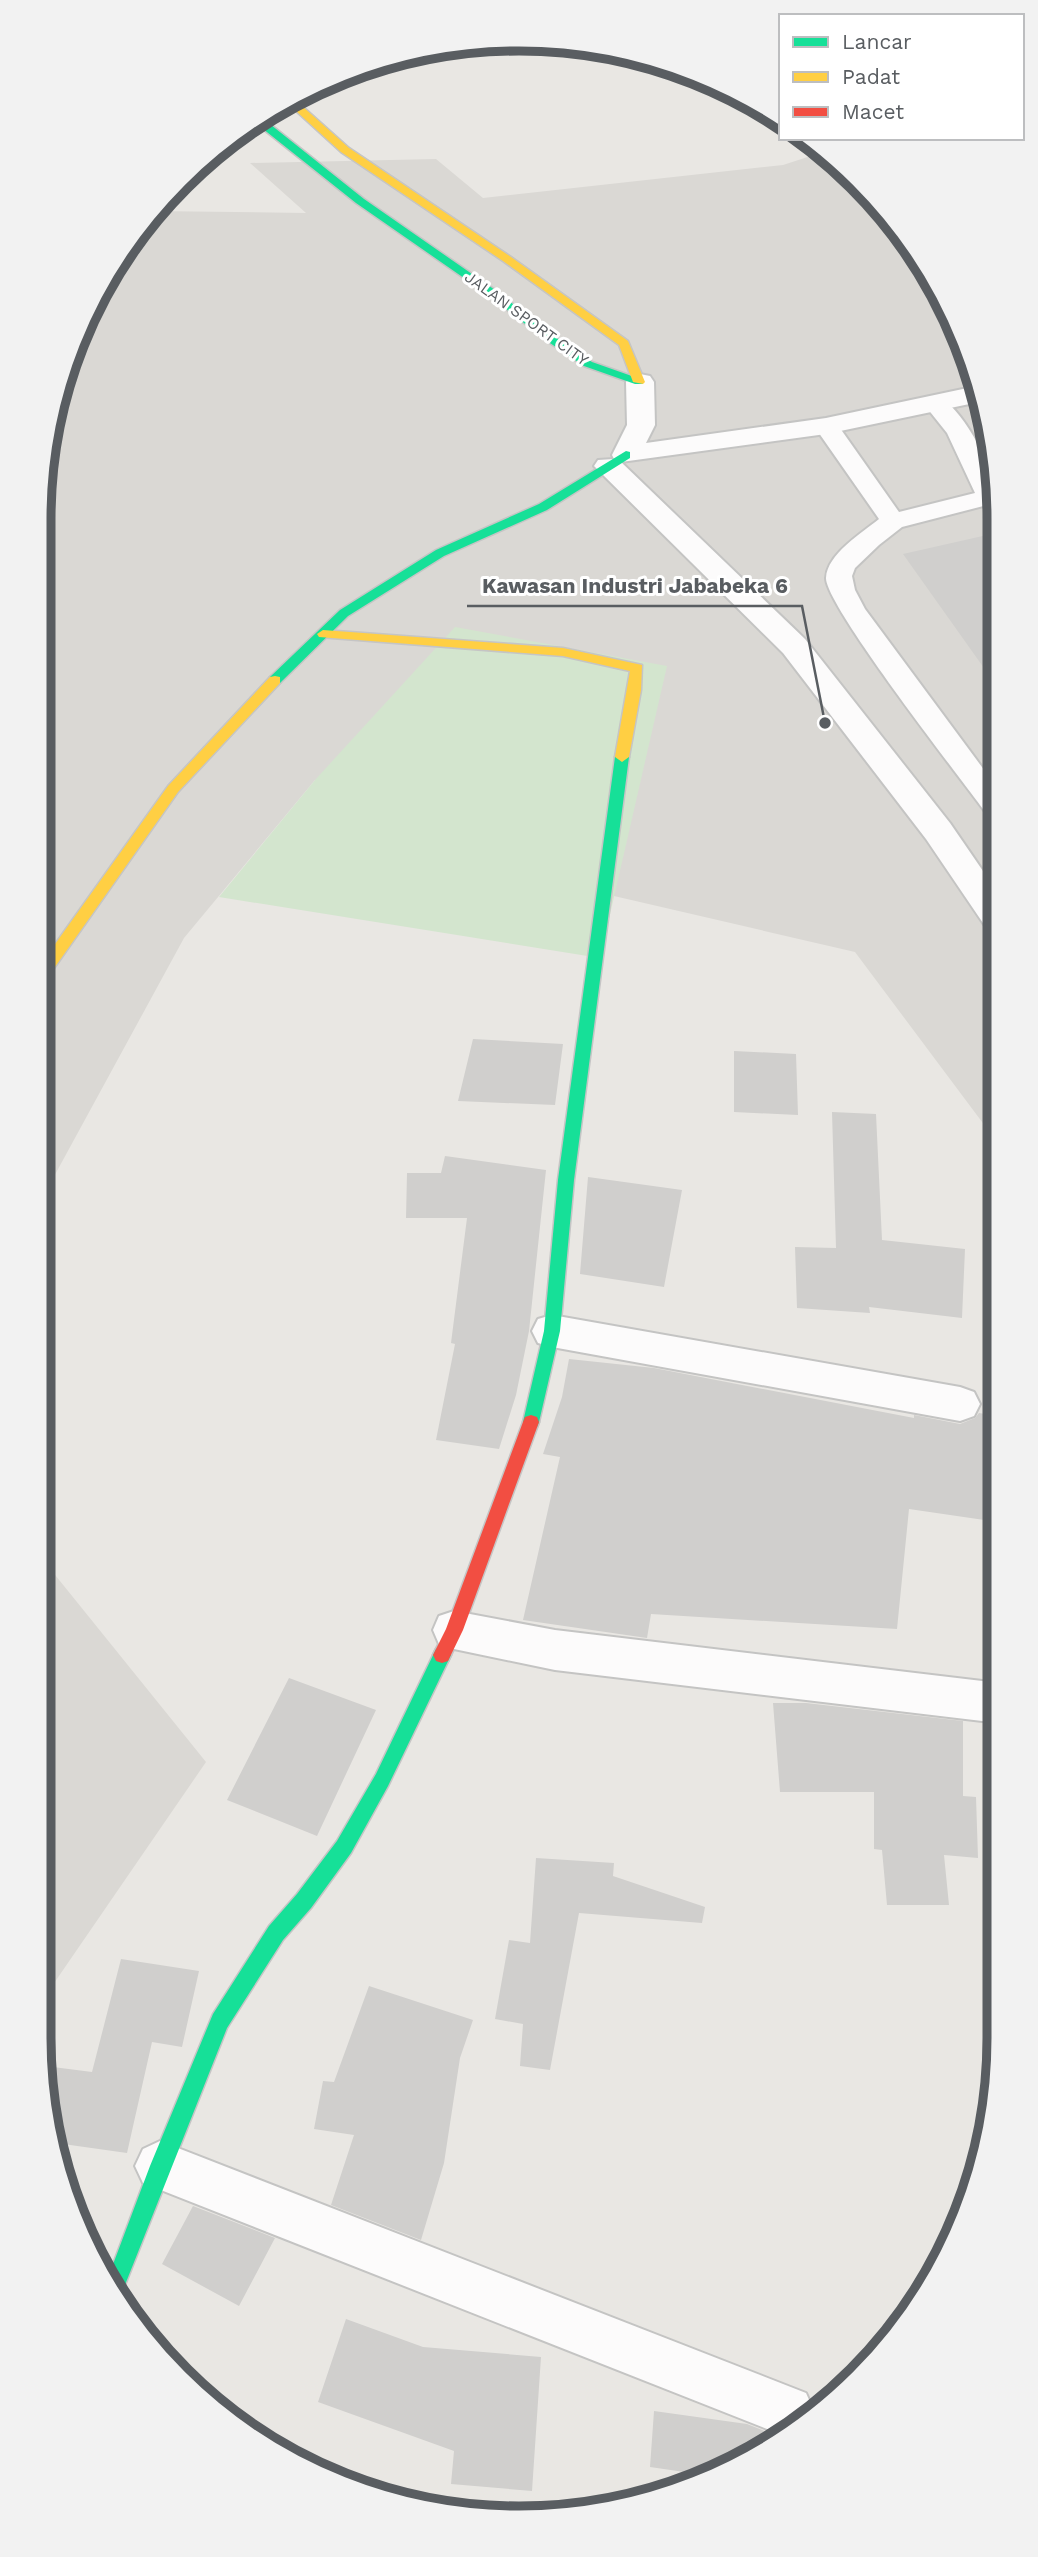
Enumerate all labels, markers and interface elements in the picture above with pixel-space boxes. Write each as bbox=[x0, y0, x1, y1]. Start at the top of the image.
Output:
legend bbox=[779, 14, 1024, 140]
text: Lancar bbox=[842, 29, 912, 54]
text: Padat bbox=[842, 64, 900, 89]
text: Macet bbox=[842, 99, 904, 124]
street label: JALAN SPORT CITY bbox=[461, 267, 592, 370]
callout: Kawasan Industri Jababeka 6 bbox=[467, 564, 802, 606]
text: Kawasan Industri Jababeka 6 bbox=[482, 573, 788, 598]

